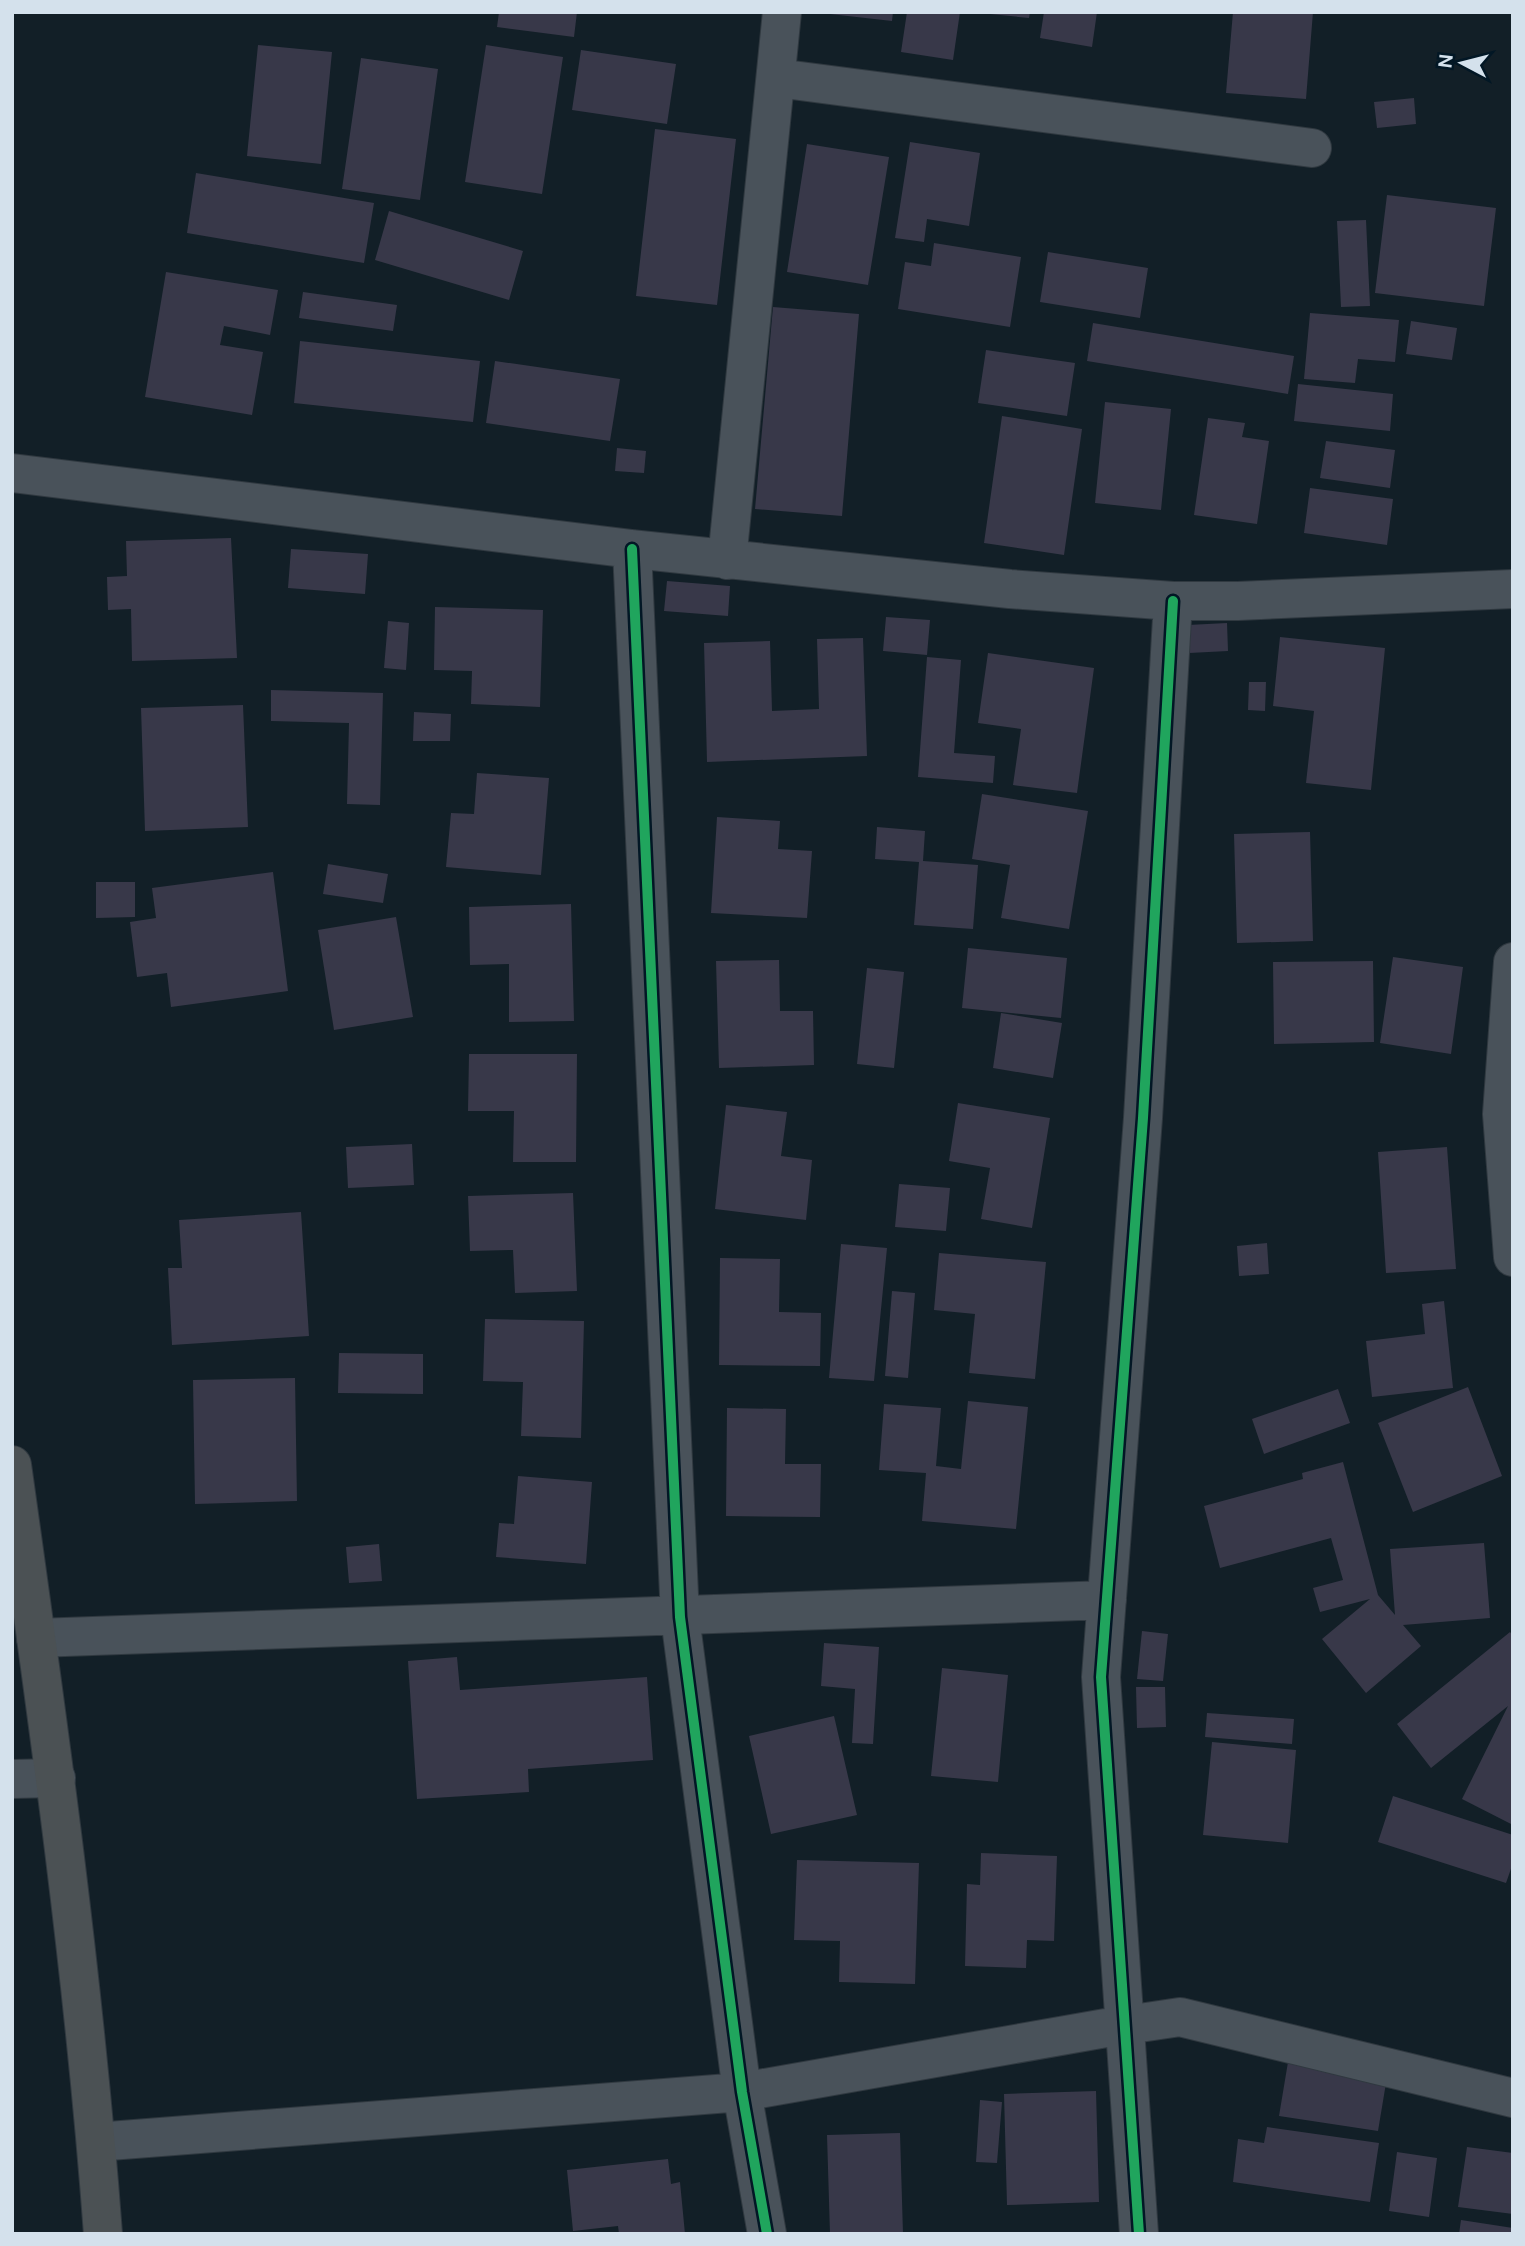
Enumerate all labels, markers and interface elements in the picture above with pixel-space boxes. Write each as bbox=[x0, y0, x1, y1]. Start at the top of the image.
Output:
north arrow bbox=[1427, 28, 1497, 98]
text: N bbox=[1432, 53, 1459, 69]

